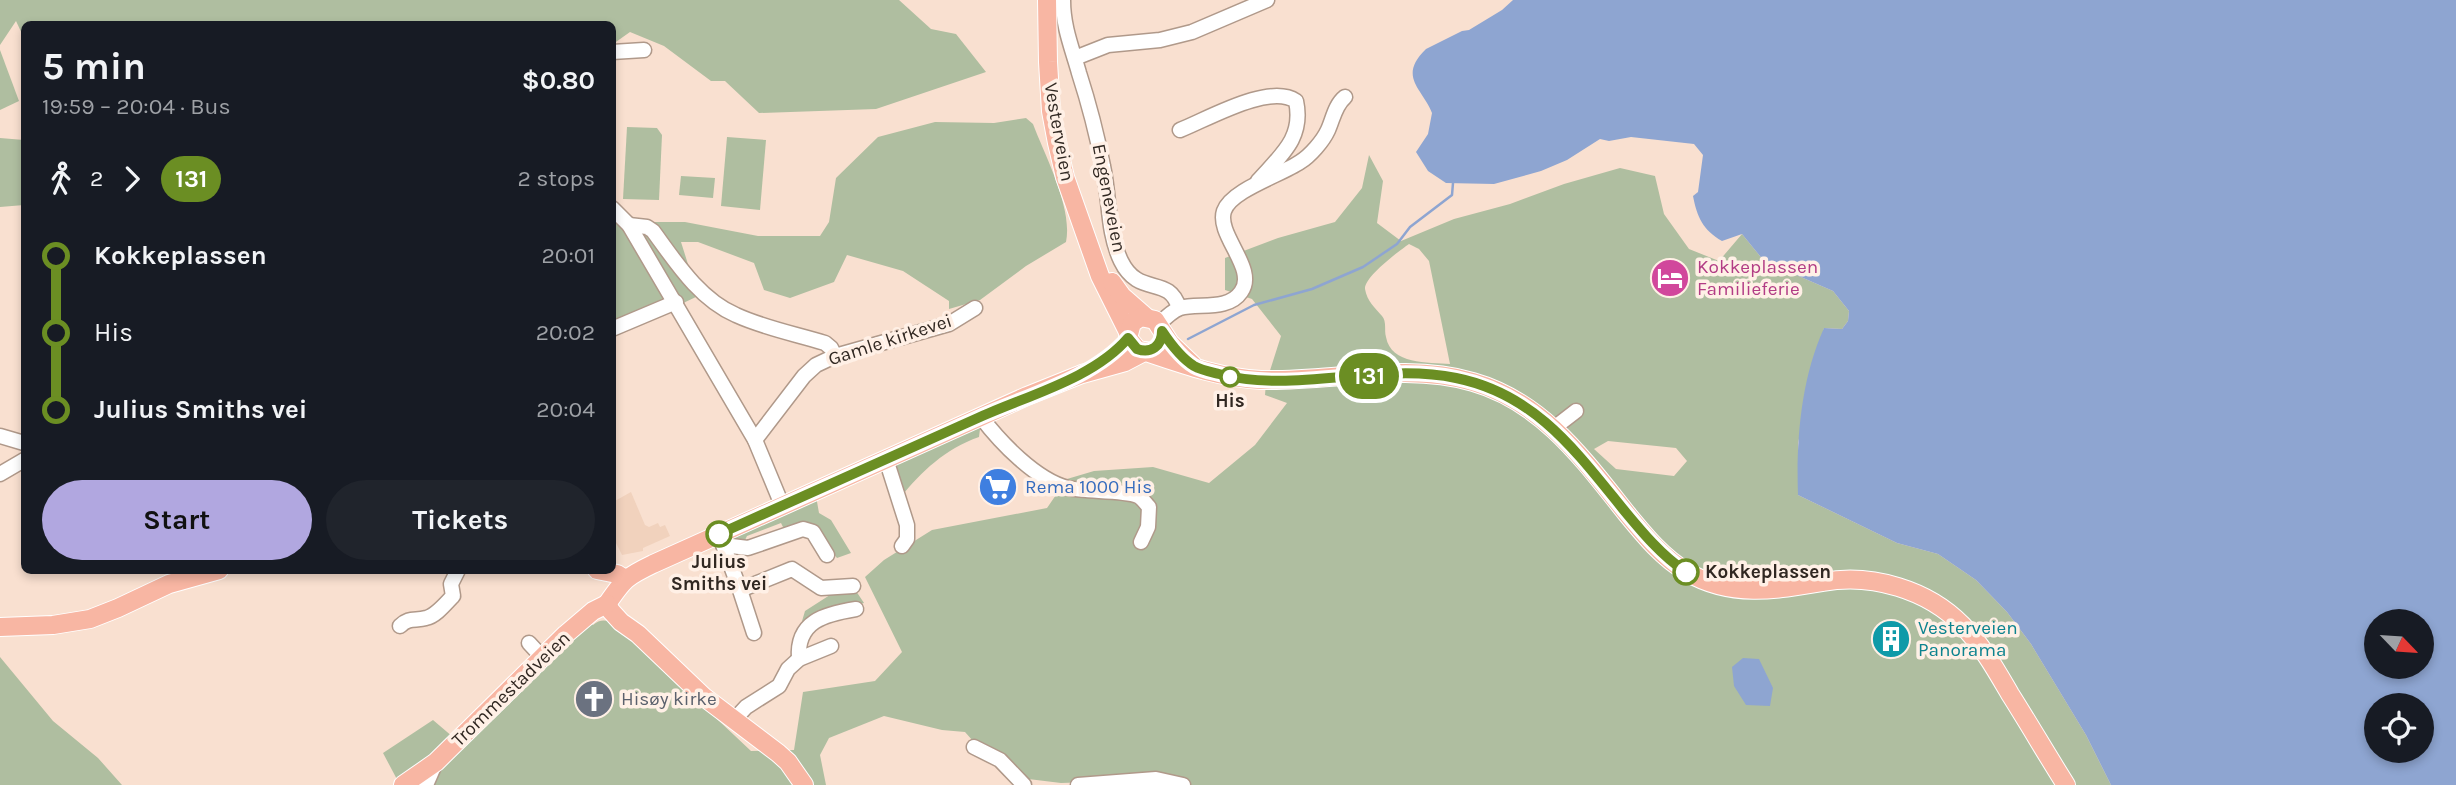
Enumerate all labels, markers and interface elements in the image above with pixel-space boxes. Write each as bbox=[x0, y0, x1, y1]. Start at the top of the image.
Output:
text: 5 min bbox=[42, 44, 146, 89]
text: $0.80 bbox=[522, 65, 595, 96]
street label: Vesterveien bbox=[1040, 81, 1078, 183]
text: 19:59 – 20:04 · Bus bbox=[42, 93, 230, 120]
street label: Engeneveien bbox=[1088, 142, 1130, 254]
icon: walk bbox=[42, 160, 80, 198]
icon: forward bbox=[113, 160, 151, 198]
text: 2 bbox=[90, 165, 103, 192]
text: 131 bbox=[175, 165, 207, 193]
text: 2 stops bbox=[517, 165, 595, 192]
text: Kokkeplassen bbox=[94, 240, 267, 271]
text: 20:01 bbox=[541, 242, 595, 269]
place label: Kokkeplassen Familieferie bbox=[1697, 256, 1818, 300]
hotel icon: Kokkeplassen Familieferie bbox=[1649, 257, 1691, 299]
street label: Gamle kirkevei bbox=[825, 310, 955, 370]
text: His bbox=[94, 317, 133, 348]
text: 20:02 bbox=[536, 319, 595, 346]
line badge: 131 bbox=[1329, 353, 1409, 399]
text: 131 bbox=[1353, 362, 1385, 390]
marker: His bbox=[1220, 367, 1240, 387]
place label: His bbox=[1215, 390, 1245, 412]
text: Julius Smiths vei bbox=[94, 394, 307, 425]
text: 20:04 bbox=[536, 396, 595, 423]
supermarket icon: Rema 1000 His bbox=[977, 466, 1019, 508]
place label: Rema 1000 His bbox=[1025, 476, 1152, 498]
button: Start bbox=[42, 480, 312, 560]
button: Tickets bbox=[326, 480, 595, 560]
marker: Julius Smiths vei bbox=[706, 521, 732, 547]
place label: Julius Smiths vei bbox=[671, 551, 767, 595]
marker: Kokkeplassen bbox=[1673, 559, 1699, 585]
place label: Kokkeplassen bbox=[1705, 561, 1831, 583]
north arrow bbox=[2364, 609, 2434, 679]
map controls bbox=[2364, 609, 2434, 763]
place label: Vesterveien Panorama bbox=[1918, 617, 2018, 661]
building icon: Vesterveien Panorama bbox=[1870, 618, 1912, 660]
street label: Trommestadveien bbox=[447, 627, 575, 751]
church icon: Hisøy kirke bbox=[573, 678, 615, 720]
place label: Hisøy kirke bbox=[621, 688, 717, 710]
button: locate bbox=[2364, 693, 2434, 763]

